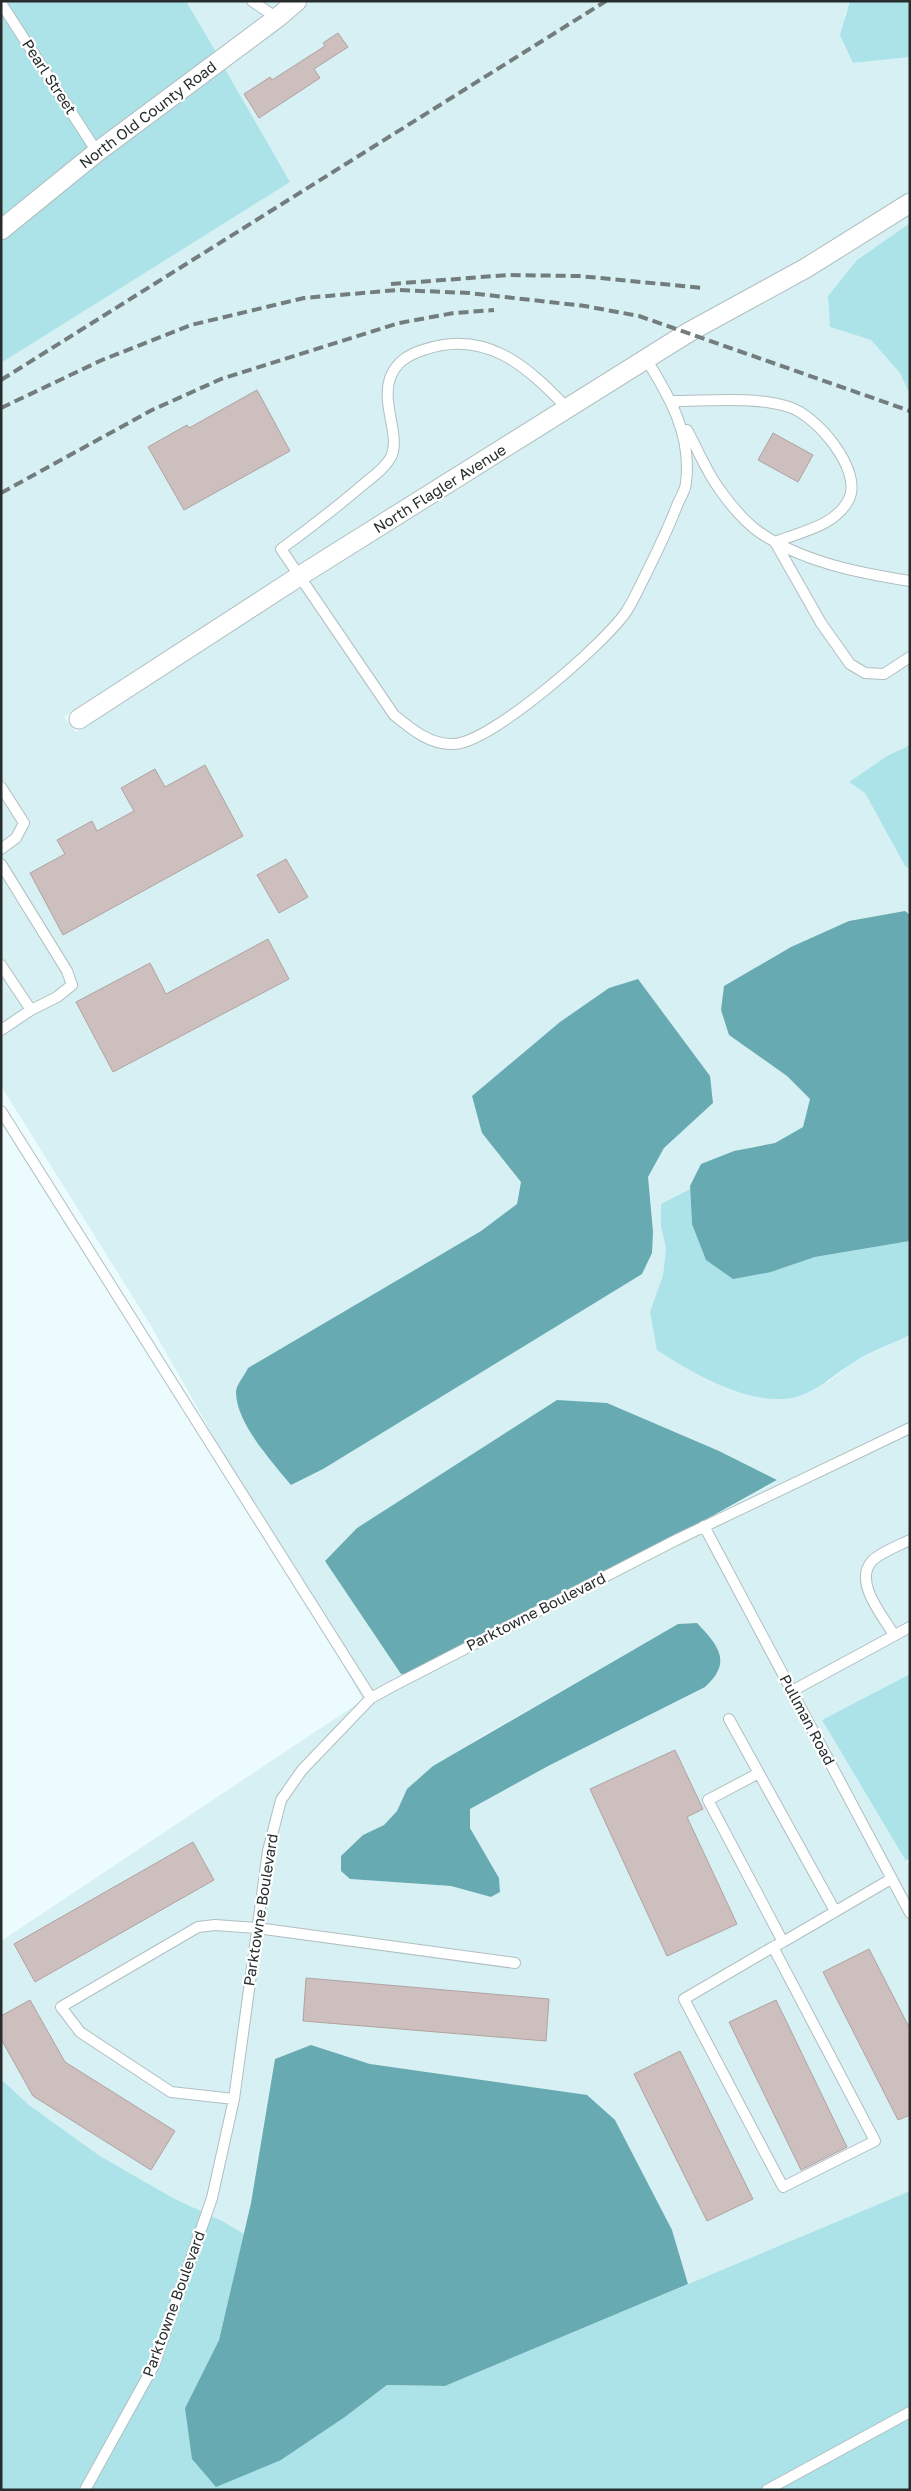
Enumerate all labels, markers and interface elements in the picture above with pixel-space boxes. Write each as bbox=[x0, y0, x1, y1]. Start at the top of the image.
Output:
street label: Pearl Street bbox=[19, 36, 81, 117]
street label: North Old County Road bbox=[75, 57, 219, 172]
street label: North Flagler Avenue bbox=[370, 440, 509, 536]
street label: Parktowne Boulevard bbox=[463, 1568, 608, 1654]
street label: Pullman Road bbox=[776, 1671, 839, 1768]
street label: Parktowne Boulevard bbox=[239, 1832, 281, 1987]
street label: Parktowne Boulevard bbox=[138, 2228, 208, 2379]

